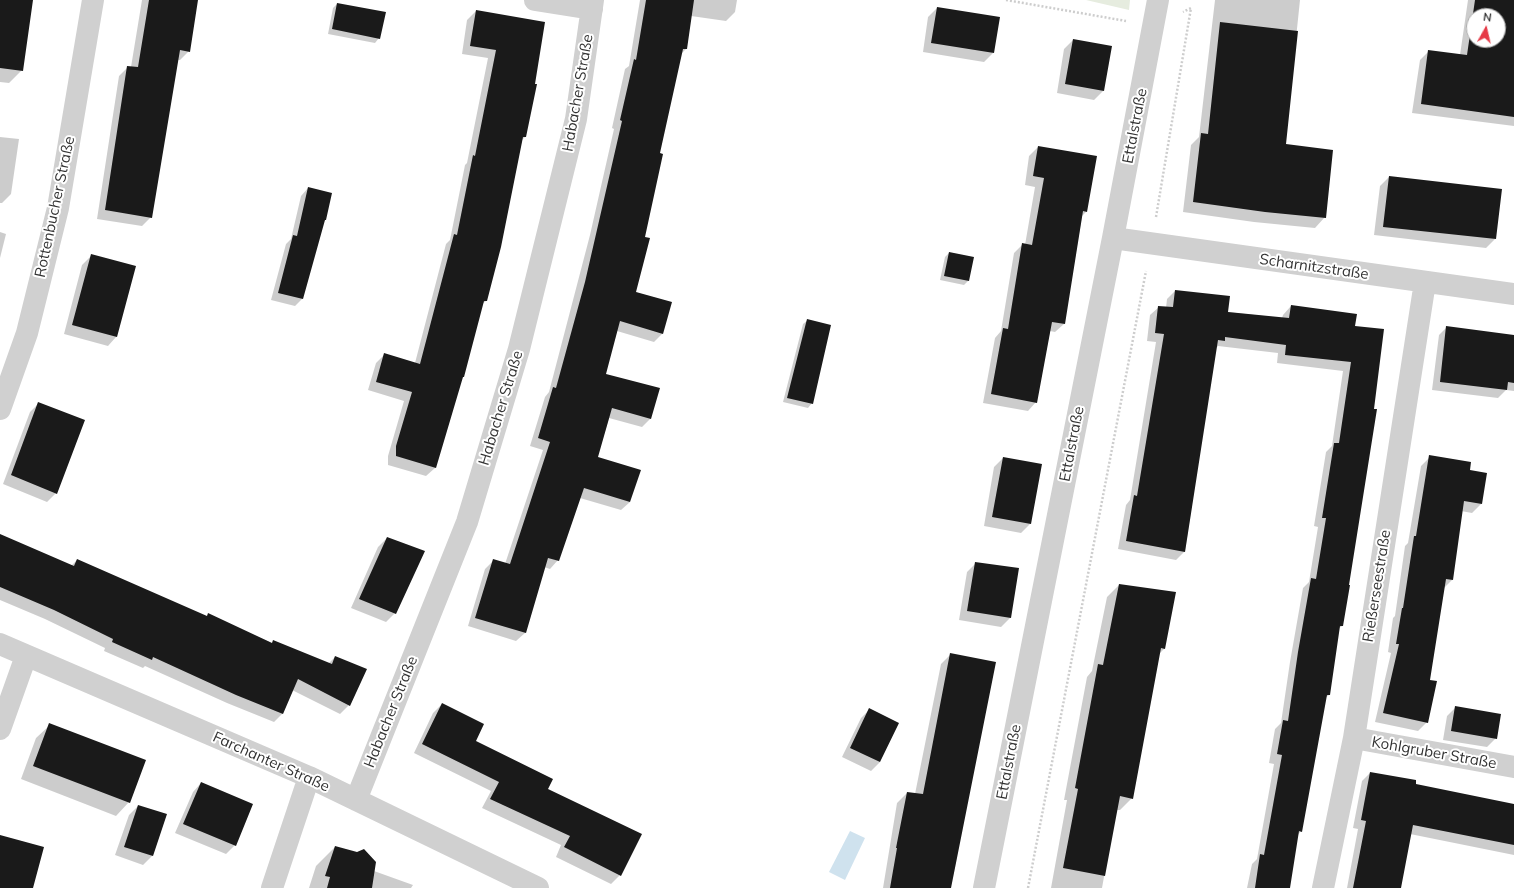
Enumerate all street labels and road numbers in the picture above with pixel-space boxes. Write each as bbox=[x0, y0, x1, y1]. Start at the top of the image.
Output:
street label: Habacher Straße bbox=[559, 33, 597, 153]
street label: Ettalstraße bbox=[1119, 87, 1151, 165]
street label: Rottenbucher Straße bbox=[31, 135, 79, 279]
street label: Scharnitzstraße bbox=[1258, 250, 1370, 284]
street label: Habacher Straße bbox=[475, 349, 527, 467]
street label: Ettalstraße bbox=[1056, 405, 1088, 483]
street label: Rießerseestraße bbox=[1359, 529, 1395, 643]
street label: Habacher Straße bbox=[360, 654, 422, 770]
street label: Ettalstraße bbox=[993, 723, 1025, 801]
street label: Farchanter Straße bbox=[210, 728, 332, 796]
street label: Kohlgruber Straße bbox=[1370, 733, 1498, 773]

